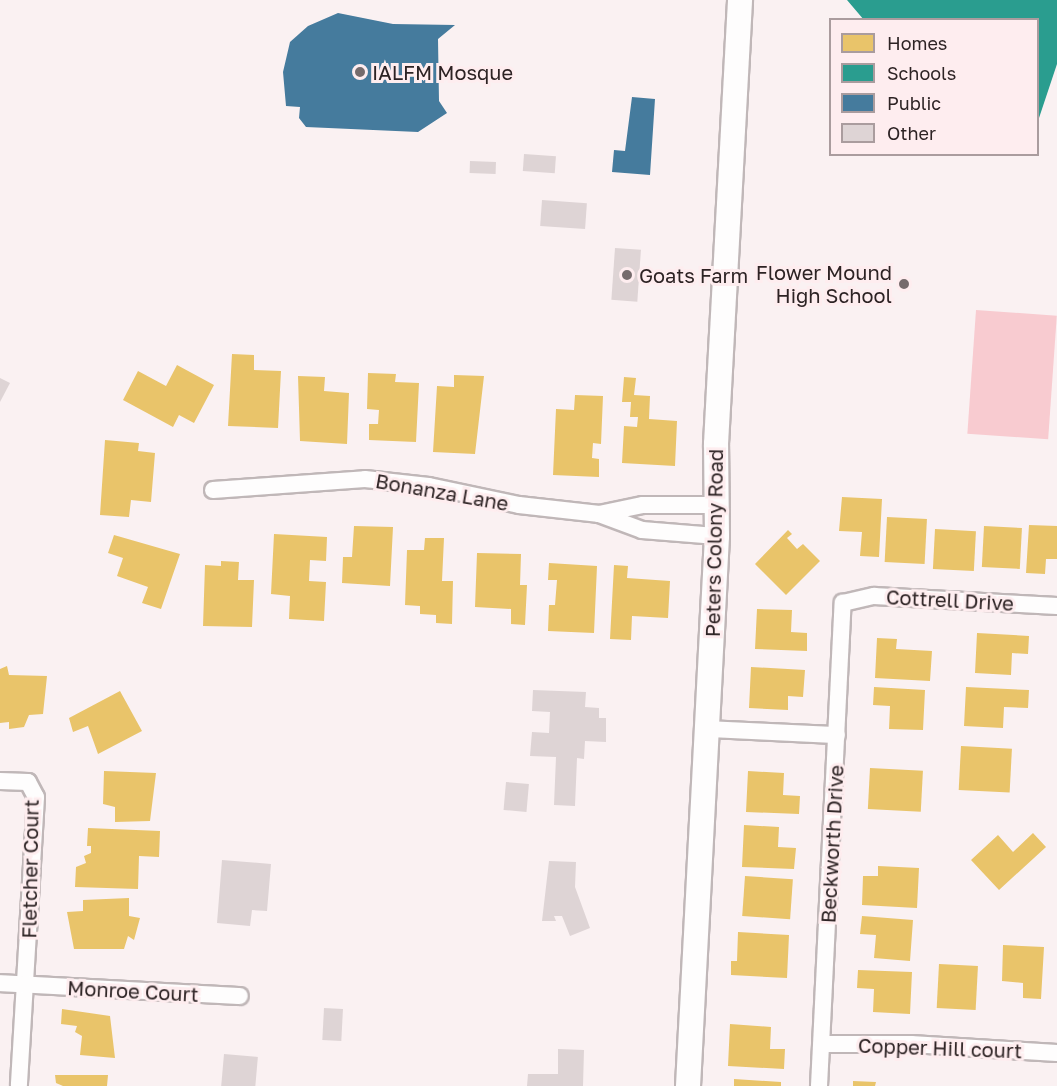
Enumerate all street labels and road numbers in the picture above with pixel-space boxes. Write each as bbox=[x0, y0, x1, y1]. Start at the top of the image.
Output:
street label: Peters Colony Road bbox=[700, 449, 728, 637]
street label: Bonanza Lane bbox=[374, 468, 510, 516]
street label: Cottrell Drive bbox=[885, 585, 1015, 615]
street label: Beckworth Drive bbox=[816, 764, 848, 924]
street label: Fletcher Court bbox=[17, 799, 43, 939]
street label: Monroe Court bbox=[67, 976, 199, 1006]
street label: Copper Hill court bbox=[858, 1033, 1022, 1063]

